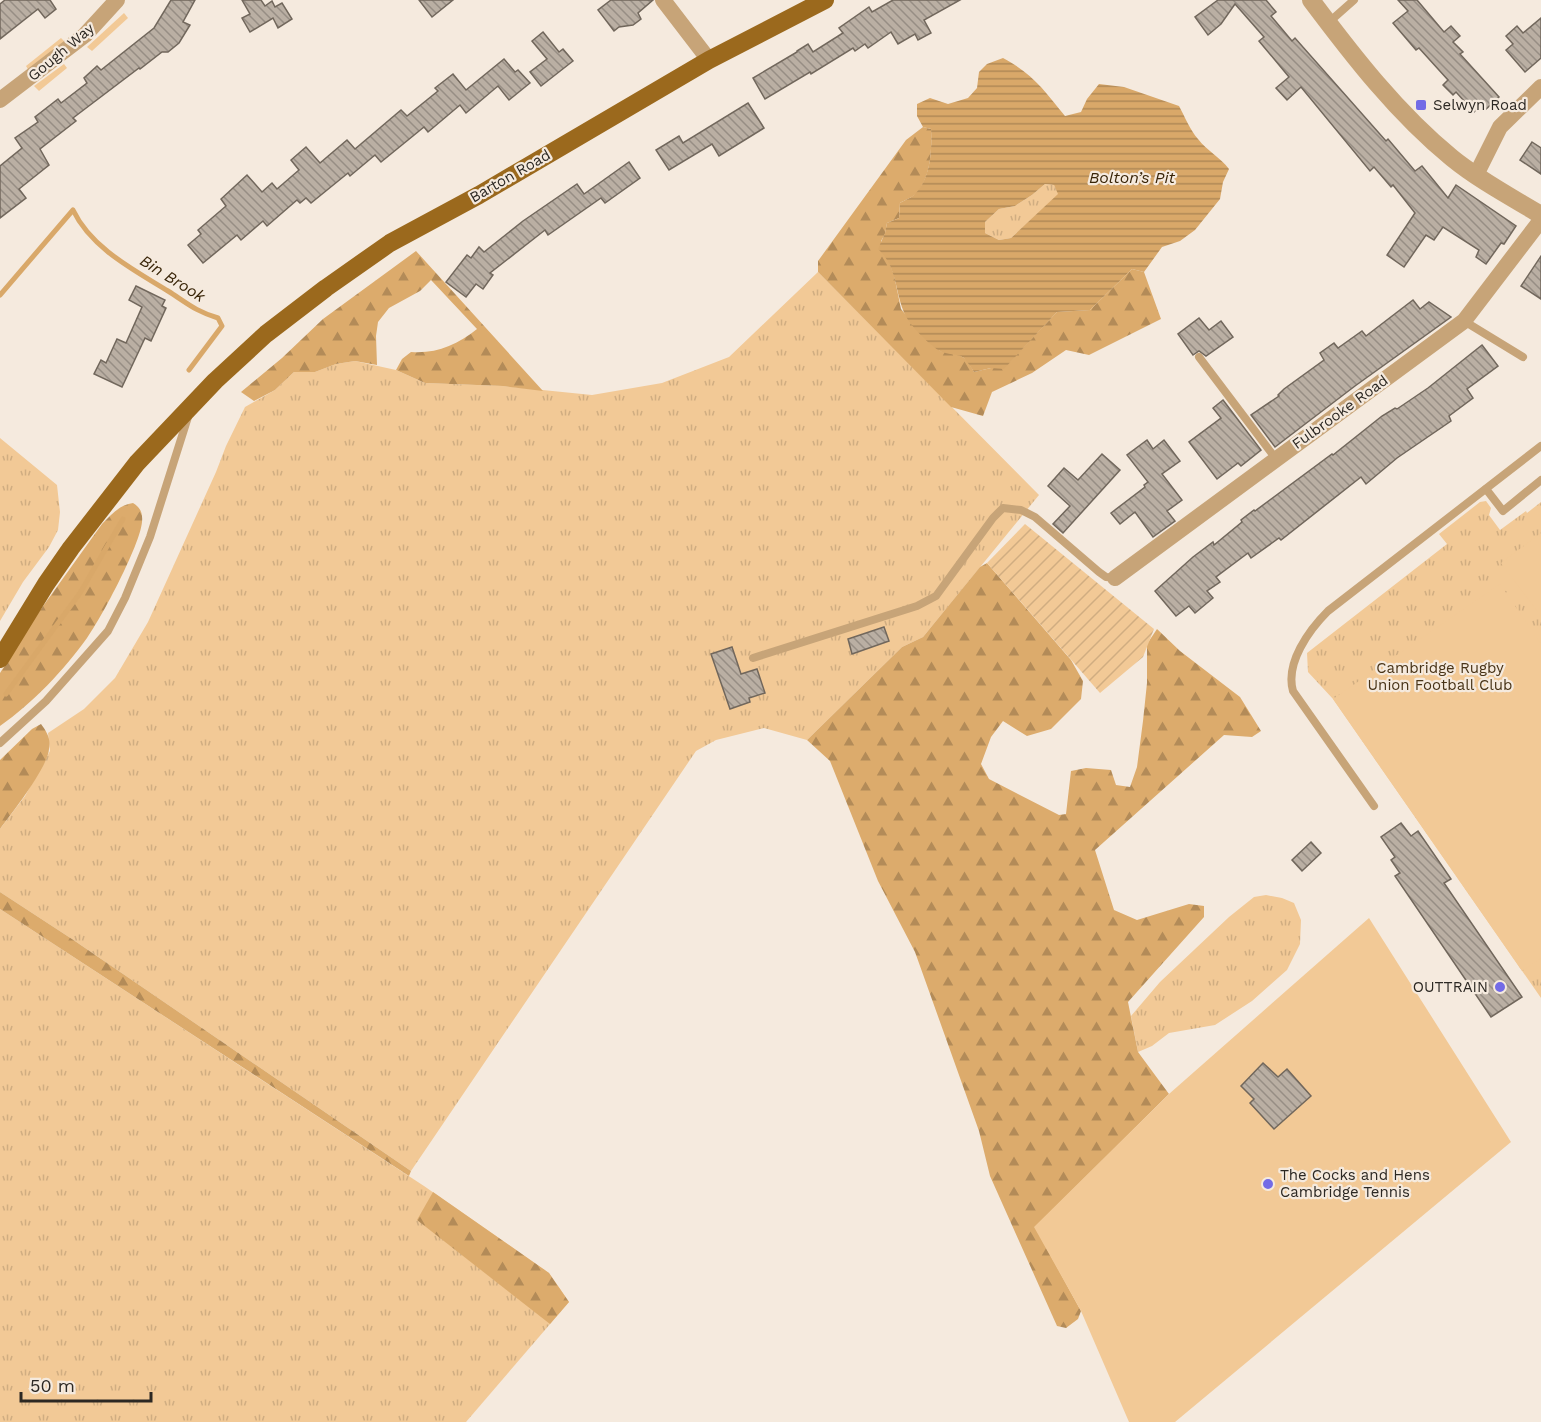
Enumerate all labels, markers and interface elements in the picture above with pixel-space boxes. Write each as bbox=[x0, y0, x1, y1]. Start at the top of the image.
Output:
street label: Gough Way bbox=[24, 19, 98, 85]
place label: Selwyn Road bbox=[1433, 96, 1527, 114]
marker: Selwyn Road bbox=[1414, 98, 1428, 112]
street label: Barton Road bbox=[466, 146, 554, 206]
water label: Bolton’s Pit bbox=[1089, 168, 1176, 187]
water label: Bin Brook bbox=[137, 251, 210, 307]
street label: Fulbrooke Road bbox=[1288, 371, 1392, 453]
park label: Cambridge Rugby Union Football Club bbox=[1368, 659, 1512, 694]
place label: OUTTRAIN bbox=[1413, 978, 1488, 996]
marker: OUTTRAIN bbox=[1493, 980, 1507, 994]
place label: The Cocks and Hens Cambridge Tennis bbox=[1280, 1166, 1430, 1201]
marker: The Cocks and Hens Cambridge Tennis bbox=[1261, 1177, 1275, 1191]
scale bar bbox=[21, 1365, 152, 1403]
text: 50 m bbox=[30, 1375, 75, 1396]

